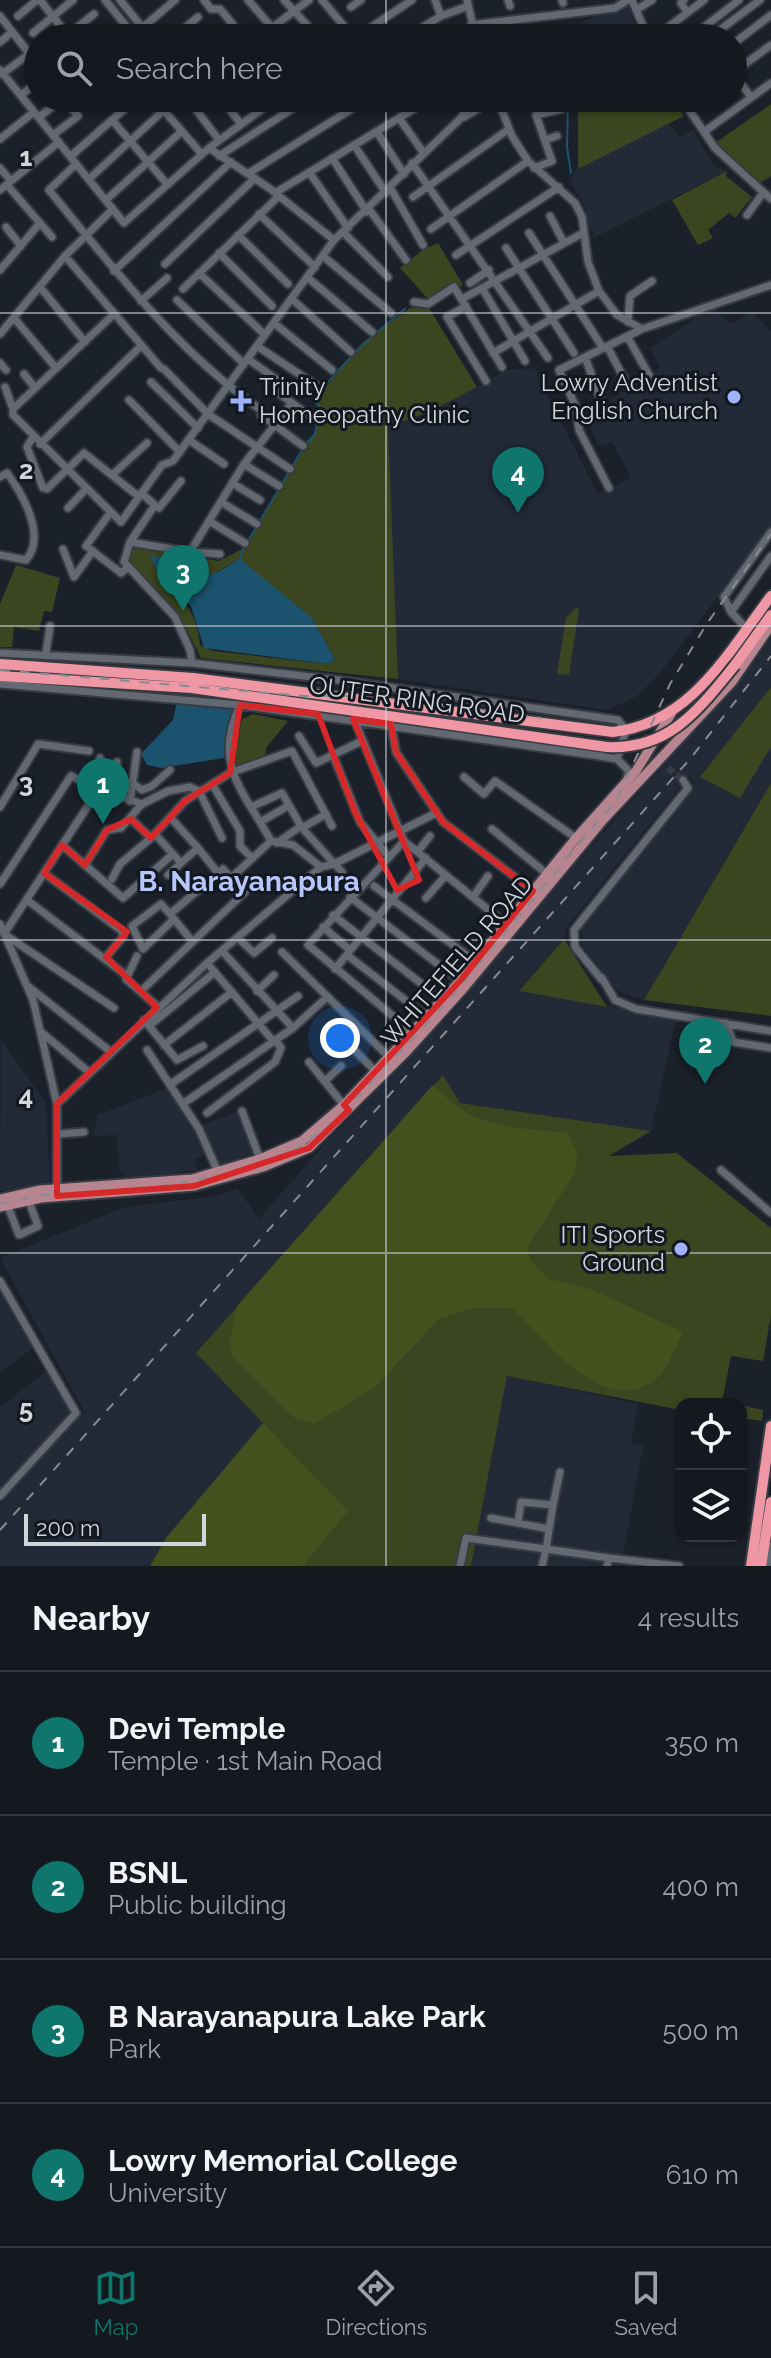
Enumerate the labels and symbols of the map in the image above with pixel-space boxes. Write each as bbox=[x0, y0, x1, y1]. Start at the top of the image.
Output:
text: 1 bbox=[20, 142, 33, 172]
place label: Lowry Adventist English Church bbox=[541, 368, 718, 425]
place label: Trinity Homeopathy Clinic bbox=[259, 372, 470, 429]
marker: Lowry Adventist English Church bbox=[725, 388, 743, 406]
marker: Trinity Homeopathy Clinic bbox=[230, 390, 252, 412]
pin: 4 bbox=[492, 447, 544, 513]
text: 2 bbox=[19, 455, 33, 485]
pin: 3 bbox=[157, 545, 209, 611]
street label: OUTER RING ROAD bbox=[308, 670, 527, 729]
pin: 1 bbox=[77, 758, 129, 824]
text: 3 bbox=[19, 768, 33, 798]
district label: B. Narayanapura bbox=[138, 865, 360, 898]
street label: WHITEFIELD ROAD bbox=[375, 869, 539, 1052]
your location bbox=[320, 1018, 360, 1058]
pin: 2 bbox=[679, 1018, 731, 1084]
text: 4 bbox=[19, 1081, 33, 1111]
place label: ITI Sports Ground bbox=[561, 1220, 665, 1277]
marker: ITI Sports Ground bbox=[672, 1240, 690, 1258]
text: 5 bbox=[19, 1394, 33, 1424]
scale bar bbox=[24, 1510, 206, 1546]

